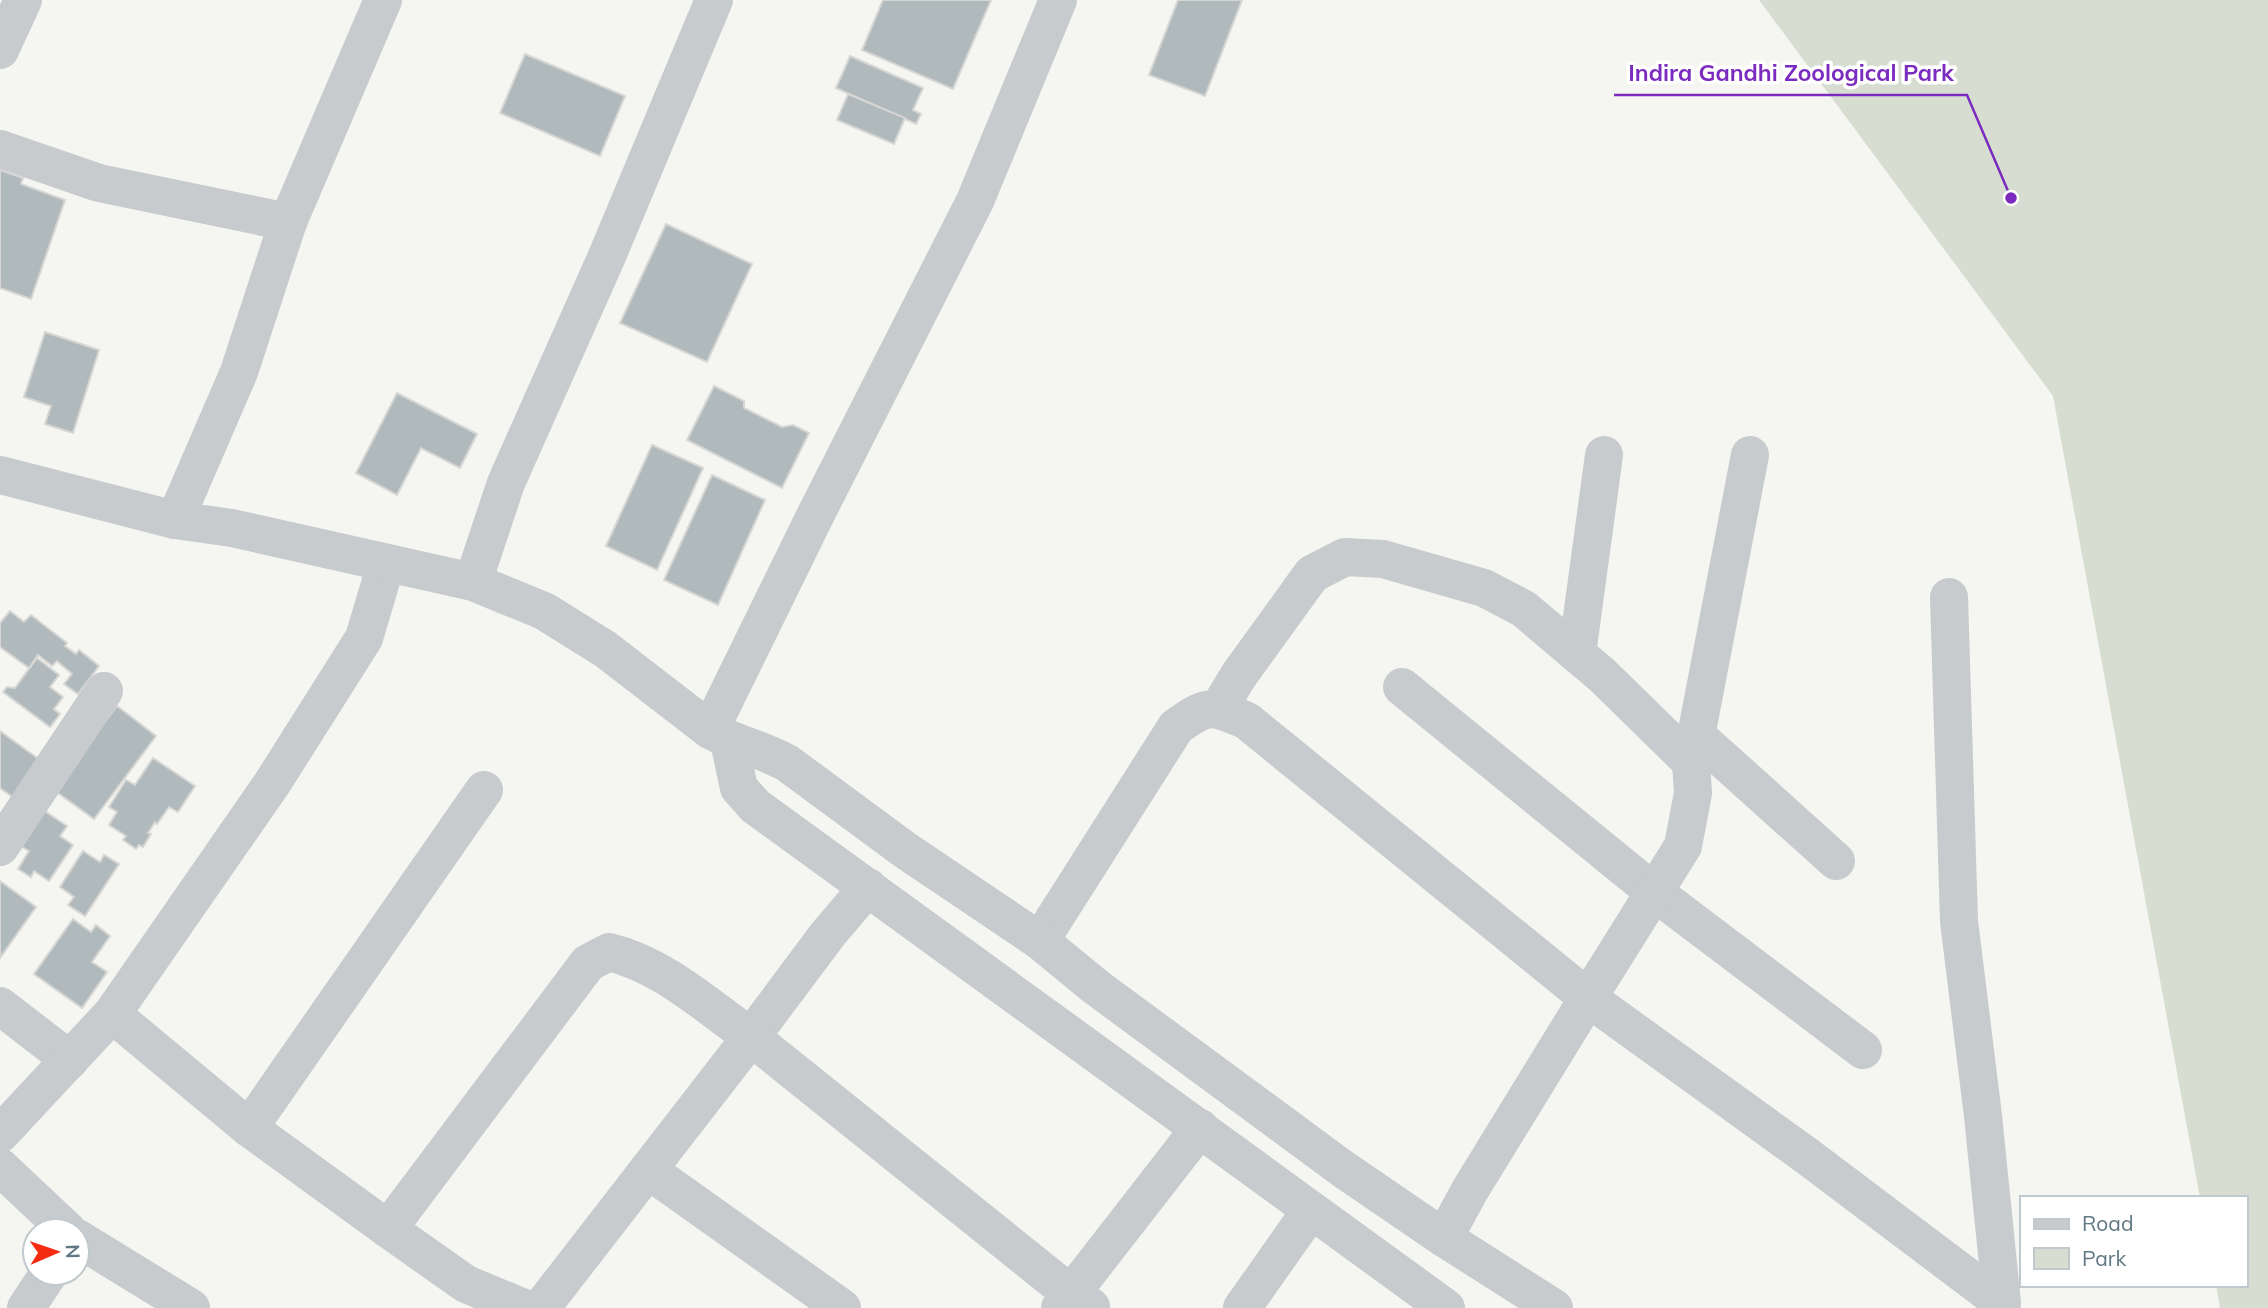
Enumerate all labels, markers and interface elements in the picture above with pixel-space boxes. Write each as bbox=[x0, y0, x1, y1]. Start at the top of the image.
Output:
callout: Indira Gandhi Zoological Park bbox=[1614, 51, 1967, 95]
text: Indira Gandhi Zoological Park bbox=[1628, 58, 1955, 87]
legend bbox=[2020, 1196, 2247, 1287]
text: Road bbox=[2082, 1210, 2133, 1236]
north arrow bbox=[21, 1217, 91, 1287]
text: N bbox=[61, 1244, 85, 1259]
text: Park bbox=[2082, 1245, 2126, 1271]

